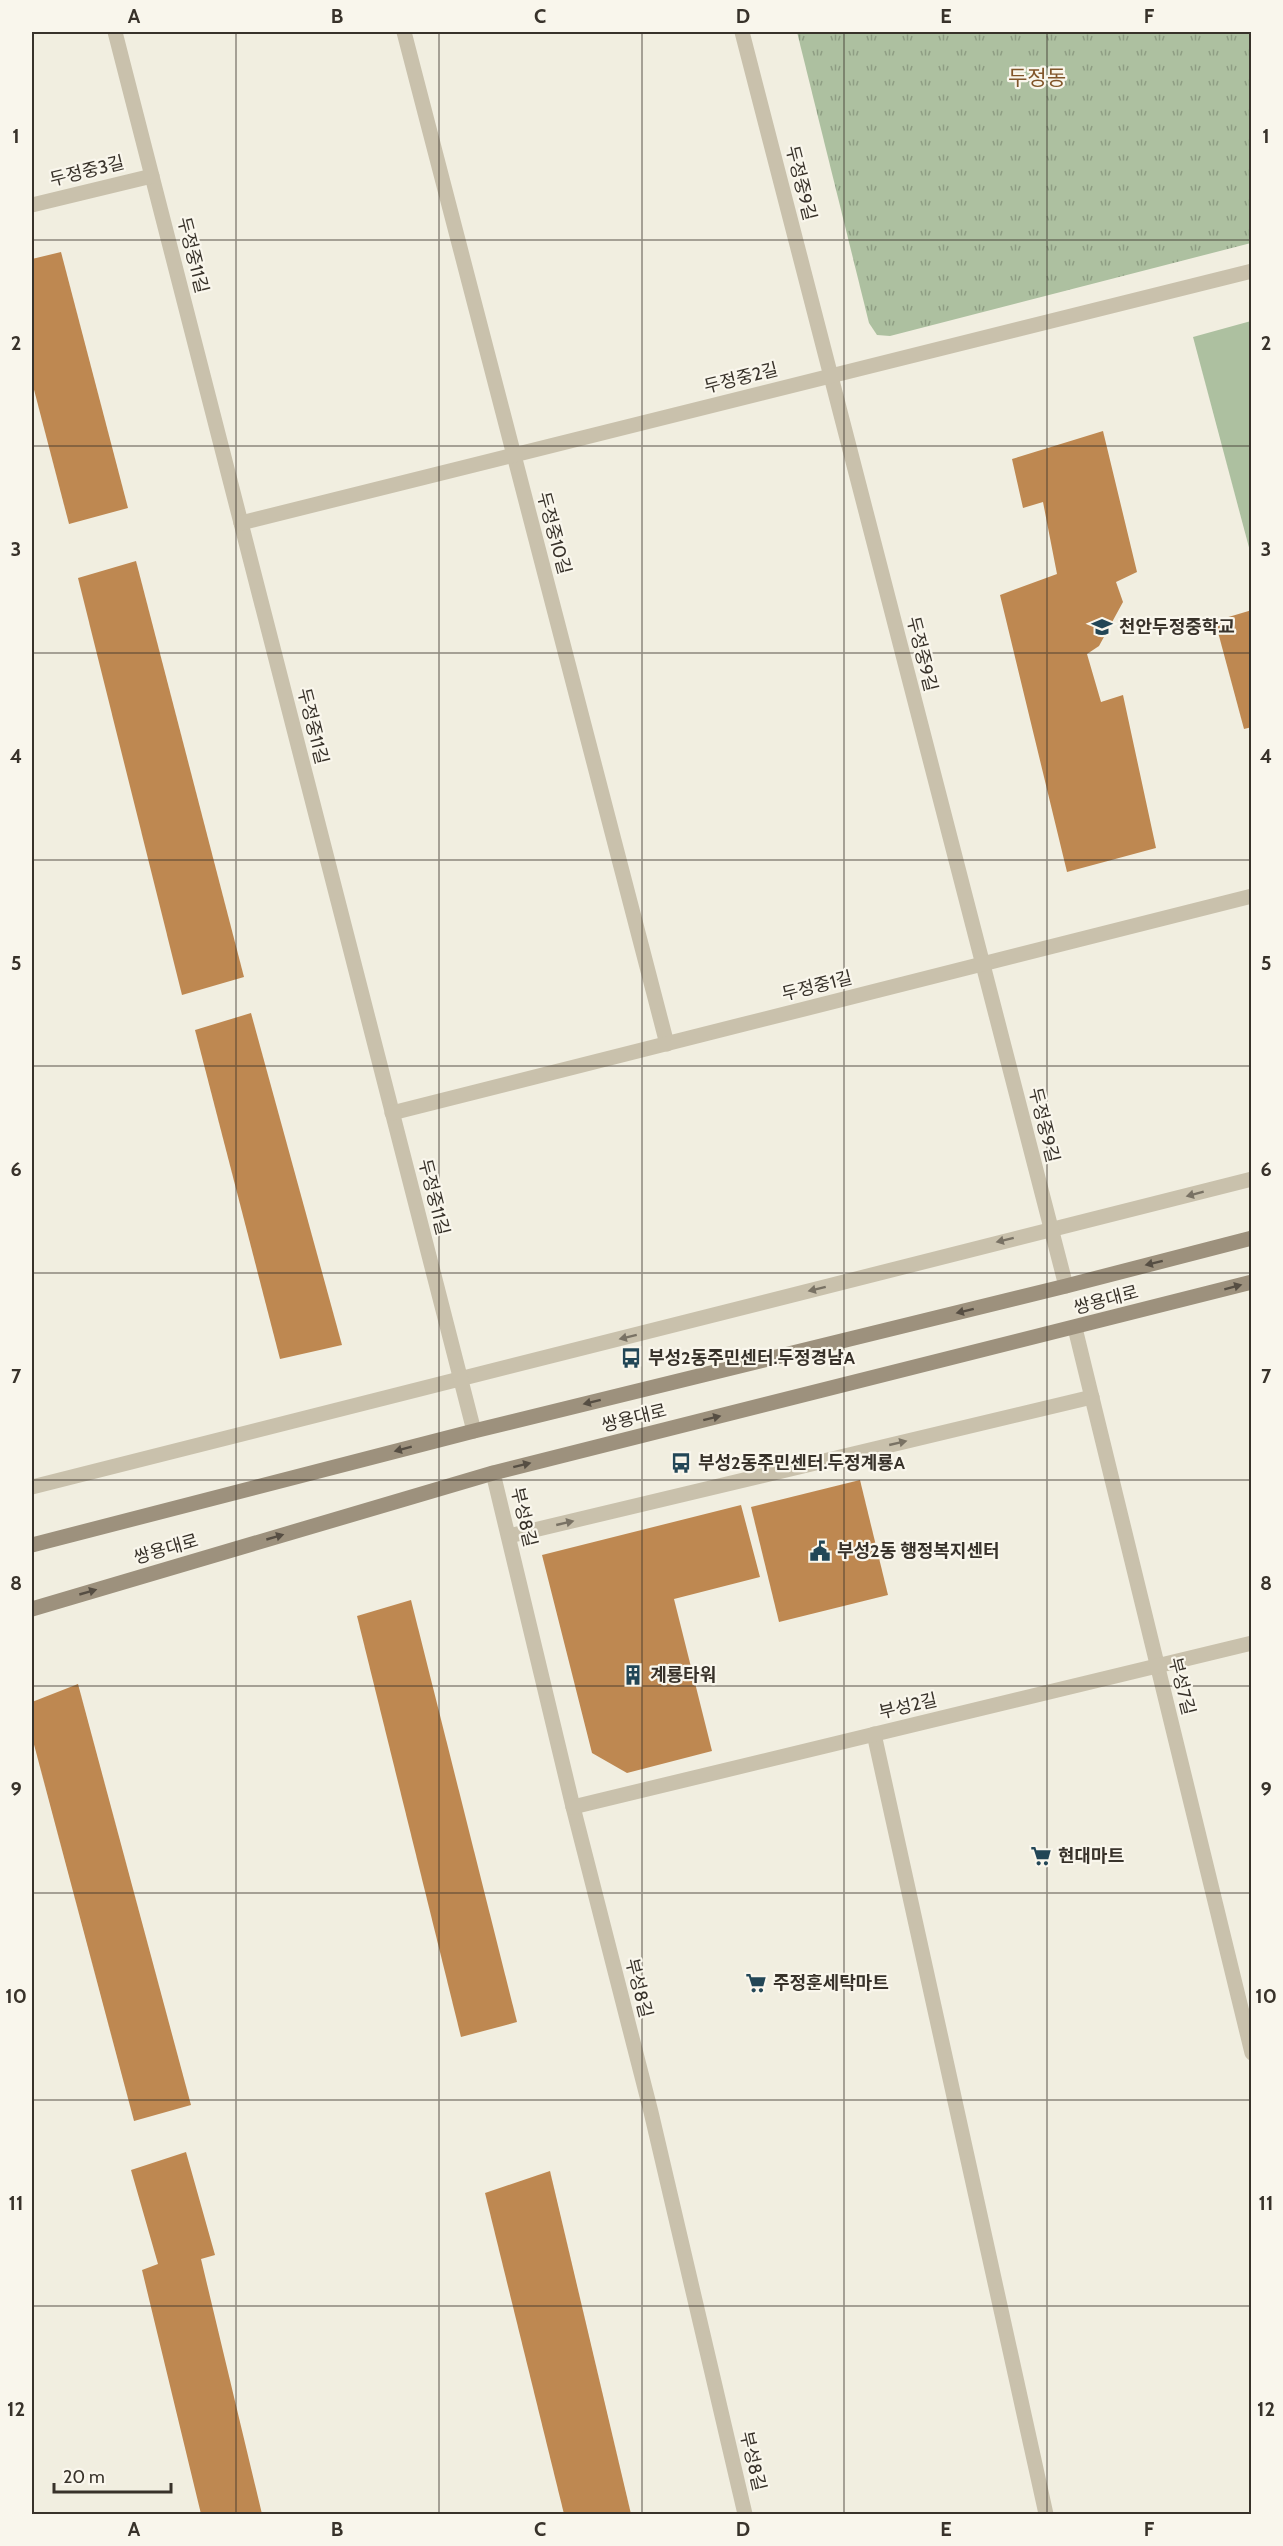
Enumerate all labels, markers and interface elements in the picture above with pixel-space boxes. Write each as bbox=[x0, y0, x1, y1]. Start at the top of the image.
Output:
text: A bbox=[128, 4, 141, 28]
text: B bbox=[331, 4, 343, 28]
text: C bbox=[534, 4, 546, 28]
text: D bbox=[736, 4, 750, 28]
text: E bbox=[940, 4, 952, 28]
text: F bbox=[1144, 4, 1155, 28]
district label: 두정동 bbox=[1008, 65, 1066, 90]
text: 1 bbox=[12, 124, 20, 148]
text: 1 bbox=[1262, 124, 1270, 148]
street label: 두정중9길 bbox=[781, 143, 821, 223]
street label: 두정중3길 bbox=[47, 151, 127, 191]
street label: 두정중11길 bbox=[173, 215, 213, 295]
text: 2 bbox=[11, 331, 21, 355]
text: 2 bbox=[1261, 331, 1271, 355]
street label: 두정중2길 bbox=[702, 358, 780, 398]
street label: 두정중10길 bbox=[532, 489, 576, 577]
text: 3 bbox=[11, 537, 21, 561]
text: 3 bbox=[1261, 537, 1271, 561]
street label: 두정중9길 bbox=[902, 614, 942, 694]
school or university icon: 천안두정중학교 bbox=[1090, 615, 1114, 639]
place label: 천안두정중학교 bbox=[1119, 616, 1235, 638]
street label: 두정중11길 bbox=[293, 686, 333, 766]
text: 4 bbox=[10, 744, 22, 768]
text: 4 bbox=[1260, 744, 1272, 768]
text: 5 bbox=[11, 951, 21, 975]
text: 5 bbox=[1261, 951, 1271, 975]
street label: 두정중1길 bbox=[779, 967, 855, 1005]
street label: 두정중9길 bbox=[1024, 1085, 1064, 1165]
text: 6 bbox=[10, 1157, 22, 1181]
street label: 두정중11길 bbox=[414, 1157, 454, 1237]
text: 6 bbox=[1260, 1157, 1272, 1181]
one-way arrow bbox=[1186, 1190, 1204, 1200]
one-way arrow bbox=[996, 1236, 1015, 1246]
one-way arrow bbox=[1145, 1259, 1163, 1269]
street label: 쌍용대로 bbox=[1071, 1281, 1141, 1319]
one-way arrow bbox=[1224, 1281, 1242, 1291]
one-way arrow bbox=[807, 1284, 826, 1294]
one-way arrow bbox=[956, 1306, 974, 1316]
one-way arrow bbox=[618, 1332, 637, 1342]
bus stop icon: 부성2동주민센터.두정경남A bbox=[619, 1346, 643, 1370]
place label: 부성2동주민센터.두정경남A bbox=[648, 1347, 856, 1369]
text: 7 bbox=[11, 1364, 22, 1388]
text: 7 bbox=[1261, 1364, 1272, 1388]
one-way arrow bbox=[583, 1397, 601, 1407]
street label: 쌍용대로 bbox=[599, 1399, 669, 1437]
one-way arrow bbox=[703, 1413, 721, 1423]
one-way arrow bbox=[889, 1438, 907, 1448]
one-way arrow bbox=[394, 1445, 412, 1454]
bus stop icon: 부성2동주민센터.두정계룡A bbox=[669, 1451, 693, 1475]
place label: 부성2동주민센터.두정계룡A bbox=[698, 1452, 906, 1474]
one-way arrow bbox=[513, 1460, 532, 1470]
street label: 부성8길 bbox=[506, 1485, 542, 1549]
one-way arrow bbox=[556, 1517, 575, 1527]
street label: 쌍용대로 bbox=[131, 1529, 201, 1569]
one-way arrow bbox=[266, 1532, 284, 1541]
public building icon: 부성2동 행정복지센터 bbox=[808, 1539, 832, 1563]
place label: 부성2동 행정복지센터 bbox=[837, 1540, 1000, 1562]
text: 8 bbox=[10, 1571, 22, 1595]
text: 8 bbox=[1260, 1571, 1272, 1595]
one-way arrow bbox=[79, 1587, 97, 1596]
street label: 부성7길 bbox=[1164, 1655, 1200, 1717]
building icon: 계룡타워 bbox=[621, 1663, 645, 1687]
place label: 계룡타워 bbox=[650, 1664, 716, 1686]
street label: 부성2길 bbox=[877, 1689, 939, 1723]
text: 9 bbox=[10, 1777, 22, 1801]
text: 9 bbox=[1260, 1777, 1272, 1801]
supermarket icon: 현대마트 bbox=[1029, 1844, 1053, 1868]
place label: 현대마트 bbox=[1058, 1845, 1124, 1867]
street label: 부성8길 bbox=[621, 1956, 657, 2020]
supermarket icon: 주정훈세탁마트 bbox=[744, 1971, 768, 1995]
place label: 주정훈세탁마트 bbox=[773, 1972, 889, 1994]
text: 10 bbox=[5, 1984, 27, 2008]
text: 10 bbox=[1255, 1984, 1277, 2008]
text: 11 bbox=[9, 2191, 23, 2215]
text: 11 bbox=[1259, 2191, 1273, 2215]
text: 12 bbox=[7, 2397, 25, 2421]
text: 12 bbox=[1257, 2397, 1275, 2421]
street label: 부성8길 bbox=[735, 2429, 771, 2493]
scale bar bbox=[54, 2456, 171, 2494]
text: 20 m bbox=[63, 2466, 105, 2488]
text: A bbox=[128, 2517, 141, 2541]
text: B bbox=[331, 2517, 343, 2541]
text: C bbox=[534, 2517, 546, 2541]
text: D bbox=[736, 2517, 750, 2541]
text: E bbox=[940, 2517, 952, 2541]
text: F bbox=[1144, 2517, 1155, 2541]

